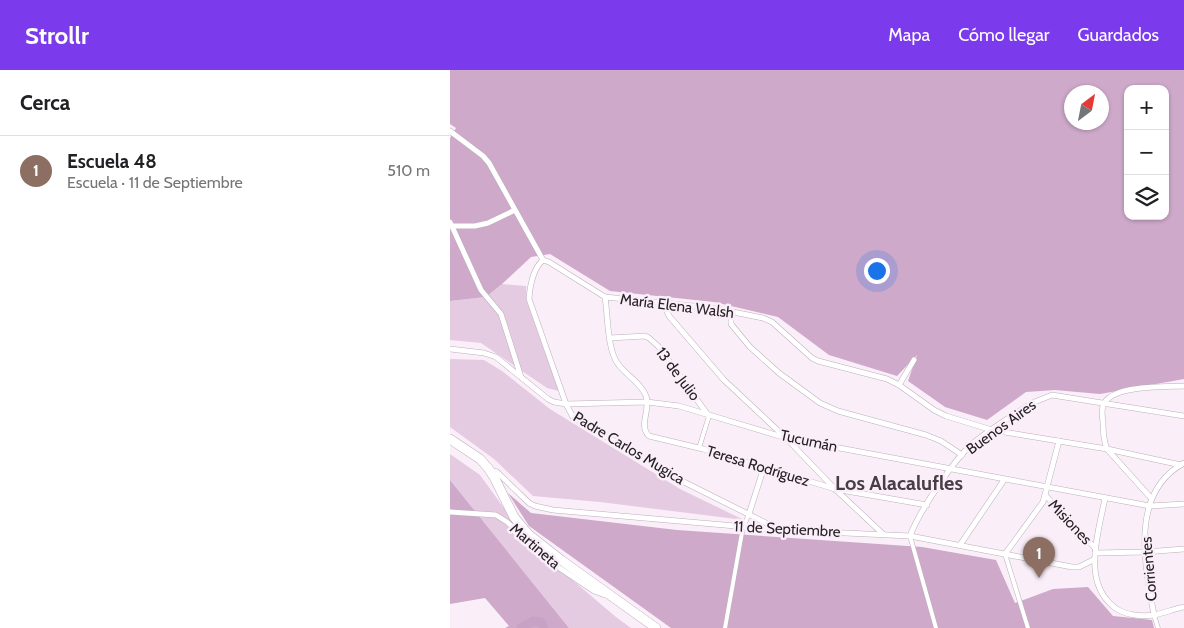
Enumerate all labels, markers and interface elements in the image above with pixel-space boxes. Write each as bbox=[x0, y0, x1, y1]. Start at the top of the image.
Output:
text: Strollr bbox=[25, 21, 89, 50]
text: Mapa bbox=[888, 24, 930, 46]
text: Cómo llegar bbox=[958, 24, 1050, 46]
text: Guardados bbox=[1078, 24, 1159, 46]
north arrow bbox=[1064, 85, 1109, 130]
map controls bbox=[1124, 85, 1169, 220]
button: + bbox=[1124, 85, 1169, 130]
text: Cerca bbox=[20, 90, 70, 115]
button: − bbox=[1124, 130, 1169, 175]
text: Escuela 48 bbox=[67, 150, 157, 173]
text: 1 bbox=[33, 161, 39, 180]
text: 510 m bbox=[387, 161, 430, 180]
text: Escuela · 11 de Septiembre bbox=[67, 173, 243, 192]
button: layers bbox=[1124, 175, 1169, 220]
your location bbox=[864, 258, 890, 284]
street label: María Elena Walsh bbox=[619, 290, 735, 322]
street label: 13 de Julio bbox=[652, 344, 704, 404]
street label: Buenos Aires bbox=[963, 396, 1039, 458]
street label: Padre Carlos Mugica bbox=[570, 408, 689, 489]
street label: Tucumán bbox=[779, 426, 839, 456]
street label: Teresa Rodríguez bbox=[704, 442, 812, 490]
district label: Los Alacalufles bbox=[835, 471, 963, 495]
street label: Misiones bbox=[1045, 496, 1095, 548]
street label: 11 de Septiembre bbox=[733, 517, 841, 541]
street label: Martineta bbox=[506, 519, 564, 573]
street label: Corrientes bbox=[1137, 536, 1161, 602]
pin: 1 bbox=[1023, 537, 1055, 578]

